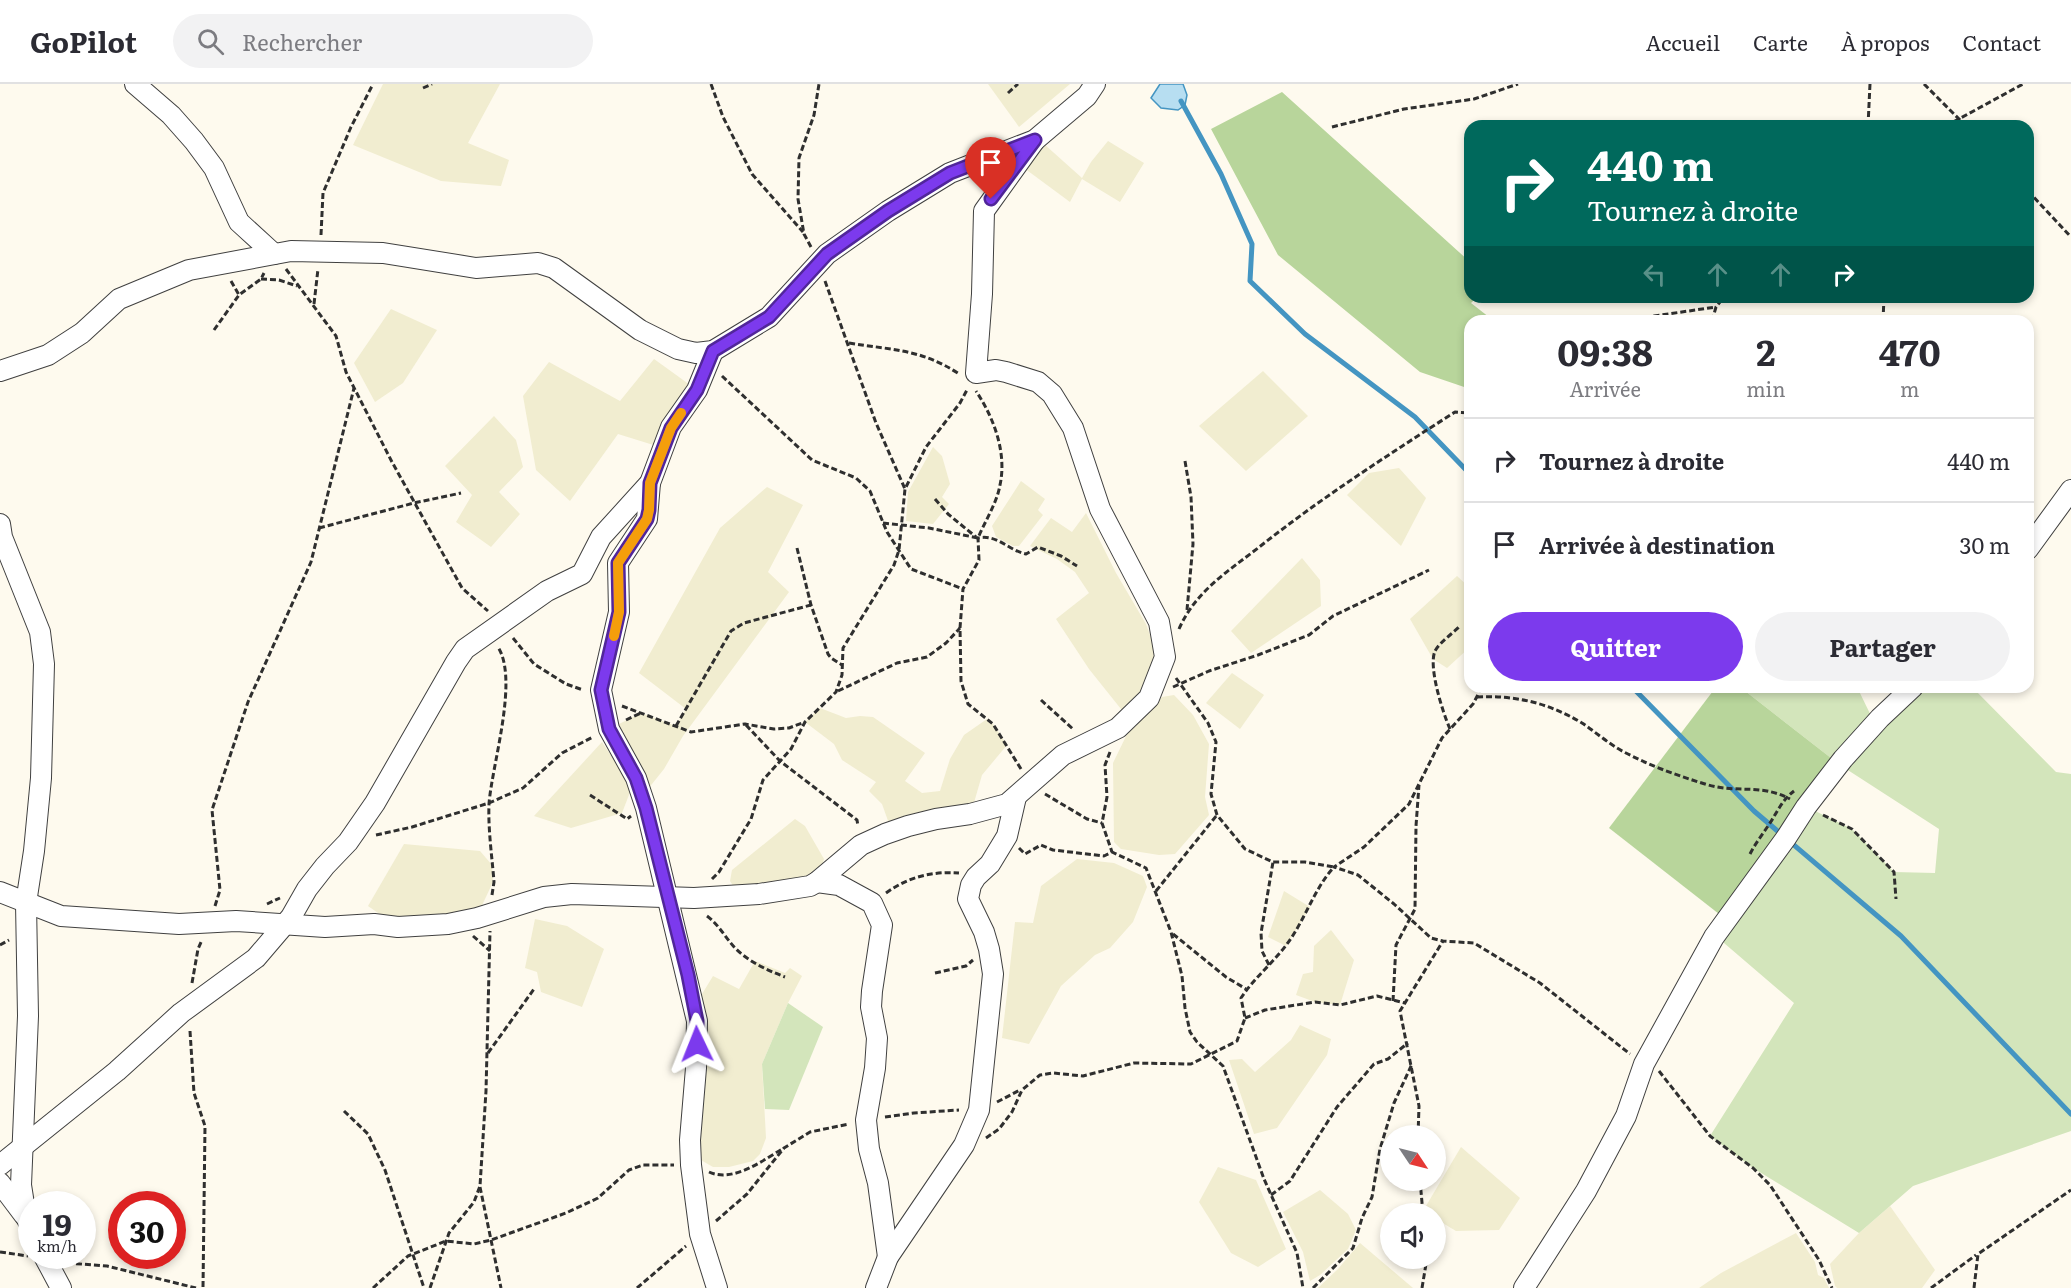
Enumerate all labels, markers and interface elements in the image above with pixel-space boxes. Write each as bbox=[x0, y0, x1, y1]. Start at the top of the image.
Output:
search box bbox=[173, 14, 593, 68]
text: GoPilot bbox=[30, 20, 137, 62]
icon: search bbox=[194, 25, 227, 58]
text: Rechercher bbox=[242, 25, 362, 58]
text: Accueil bbox=[1646, 26, 1720, 57]
text: Carte bbox=[1753, 26, 1808, 57]
text: À propos bbox=[1841, 26, 1930, 57]
text: Contact bbox=[1963, 26, 2041, 57]
text: 440 m bbox=[1587, 132, 1714, 194]
pin bbox=[965, 137, 1016, 199]
icon: right bbox=[1488, 144, 1566, 222]
icon: arrive bbox=[974, 146, 1007, 179]
text: Tournez à droite bbox=[1587, 189, 1798, 229]
icon: left bbox=[1638, 258, 1671, 291]
icon: ahead bbox=[1701, 258, 1734, 291]
icon: ahead bbox=[1764, 258, 1797, 291]
icon: right bbox=[1827, 258, 1860, 291]
text: 09:38 bbox=[1557, 324, 1653, 377]
text: 2 bbox=[1756, 324, 1776, 377]
text: 470 bbox=[1879, 324, 1941, 377]
text: Arrivée bbox=[1569, 373, 1641, 403]
text: min bbox=[1746, 373, 1786, 403]
text: m bbox=[1900, 373, 1919, 403]
icon: right bbox=[1488, 444, 1521, 477]
text: Tournez à droite bbox=[1539, 444, 1724, 477]
text: 440 m bbox=[1947, 444, 2010, 477]
icon: arrive bbox=[1488, 528, 1521, 561]
text: Arrivée à destination bbox=[1539, 528, 1775, 561]
text: 30 m bbox=[1960, 528, 2010, 561]
button: Quitter bbox=[1488, 612, 1743, 681]
button: Partager bbox=[1755, 612, 2010, 681]
position arrow bbox=[665, 1012, 729, 1076]
north arrow bbox=[1380, 1125, 1446, 1191]
map controls bbox=[1380, 1125, 1446, 1269]
speed limit sign: 30 bbox=[108, 1191, 186, 1269]
text: 19 bbox=[42, 1201, 72, 1245]
button: sound bbox=[1380, 1203, 1446, 1269]
text: km/h bbox=[37, 1234, 77, 1257]

